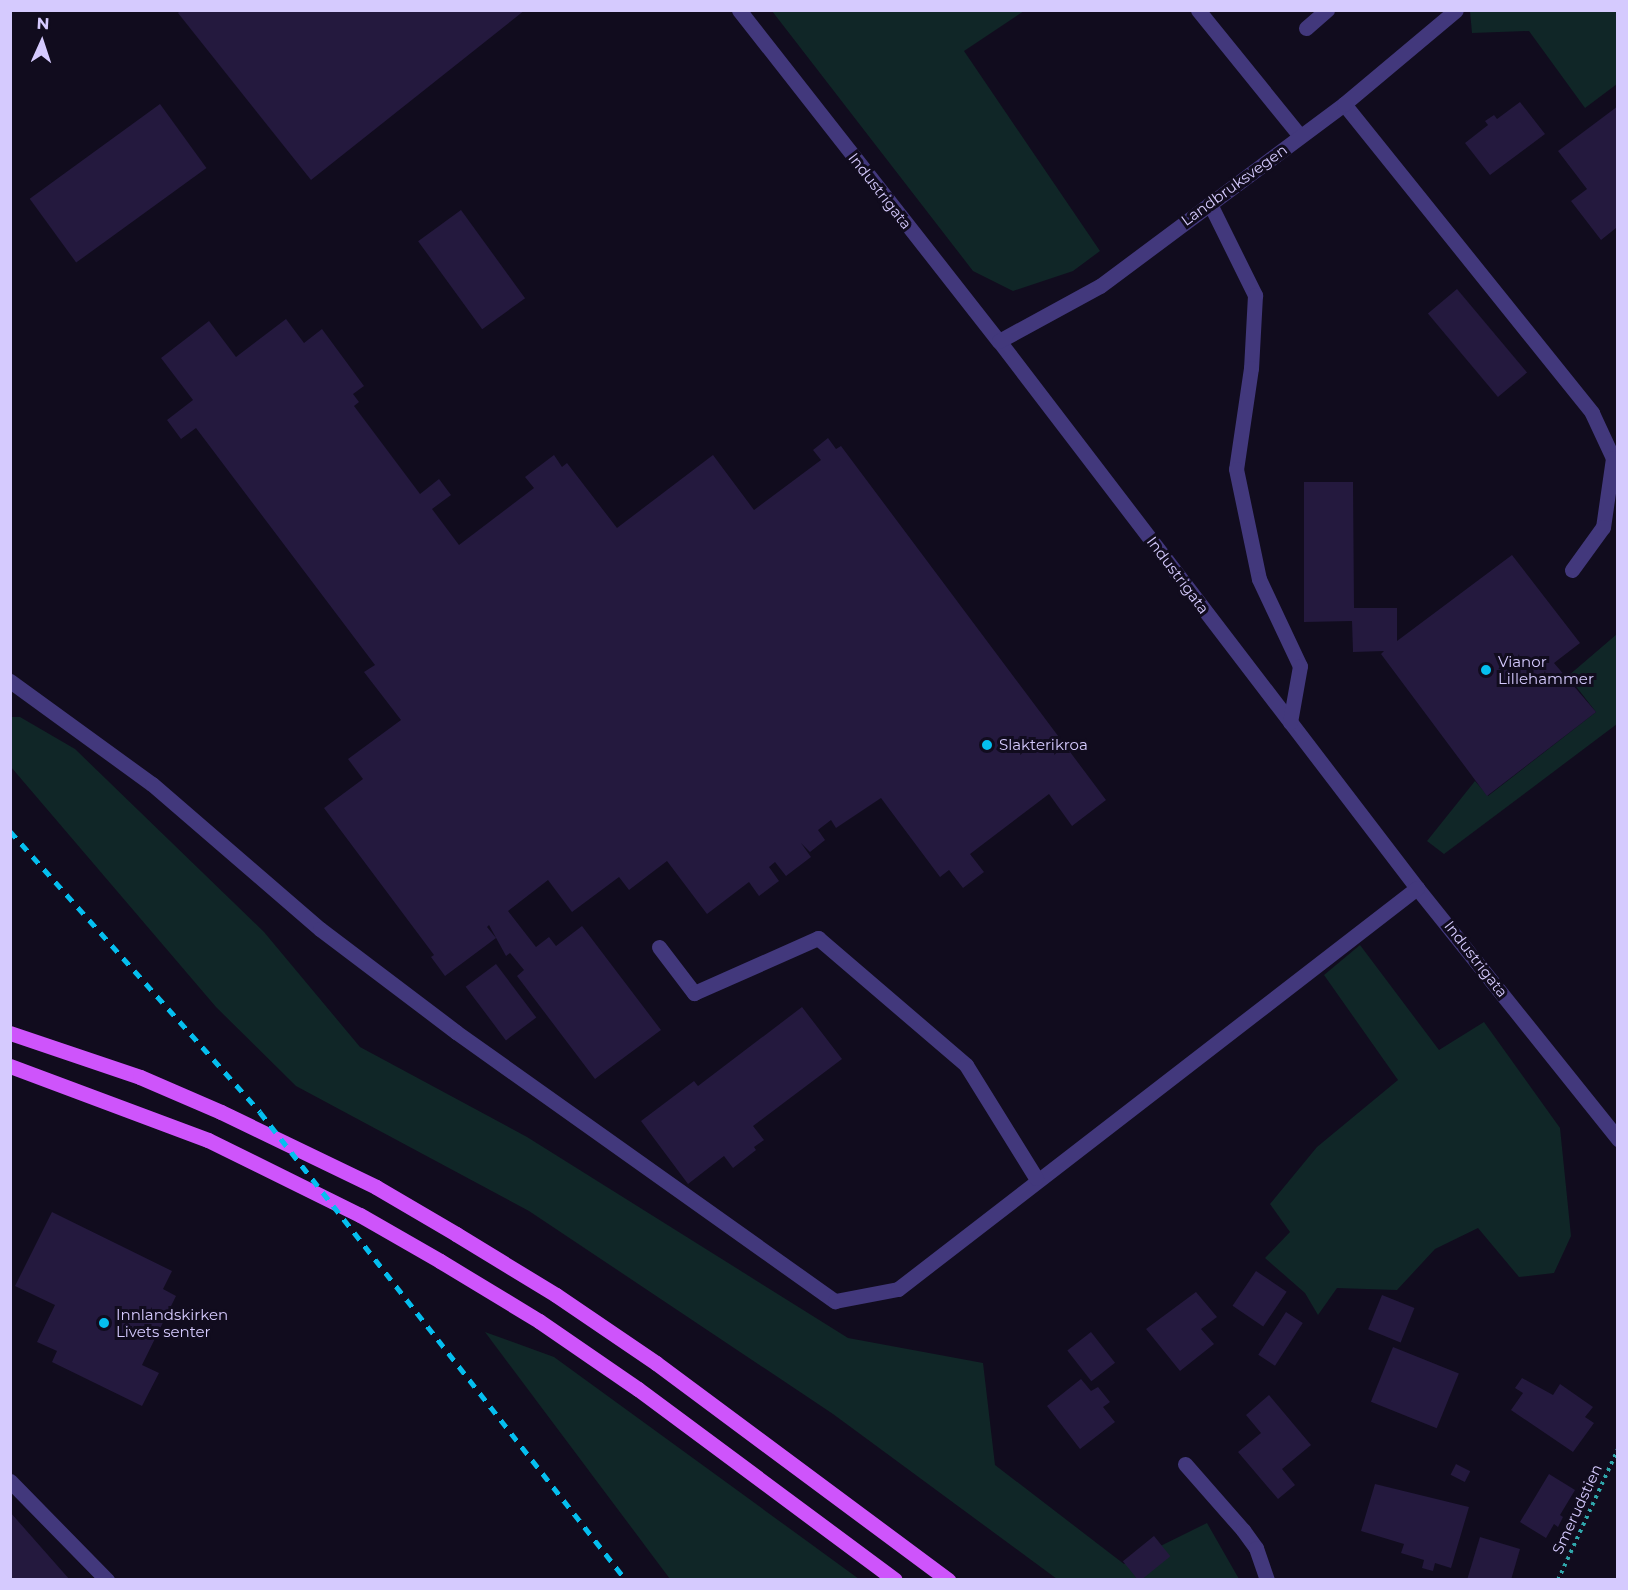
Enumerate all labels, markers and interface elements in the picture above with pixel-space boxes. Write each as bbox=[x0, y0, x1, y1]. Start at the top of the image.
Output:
north arrow bbox=[12, 12, 72, 72]
text: N bbox=[36, 14, 50, 33]
street label: Landbruksvegen bbox=[1178, 141, 1290, 229]
street label: Industrigata bbox=[845, 149, 915, 233]
street label: Industrigata bbox=[1143, 533, 1213, 617]
place label: Vianor Lillehammer bbox=[1498, 652, 1594, 687]
marker: Vianor Lillehammer bbox=[1479, 663, 1493, 677]
place label: Slakterikroa bbox=[999, 736, 1088, 754]
marker: Slakterikroa bbox=[980, 738, 994, 752]
street label: Industrigata bbox=[1441, 917, 1511, 1001]
place label: Innlandskirken Livets senter bbox=[116, 1305, 228, 1340]
marker: Innlandskirken Livets senter bbox=[97, 1316, 111, 1330]
street label: Smerudstien bbox=[1548, 1461, 1606, 1557]

